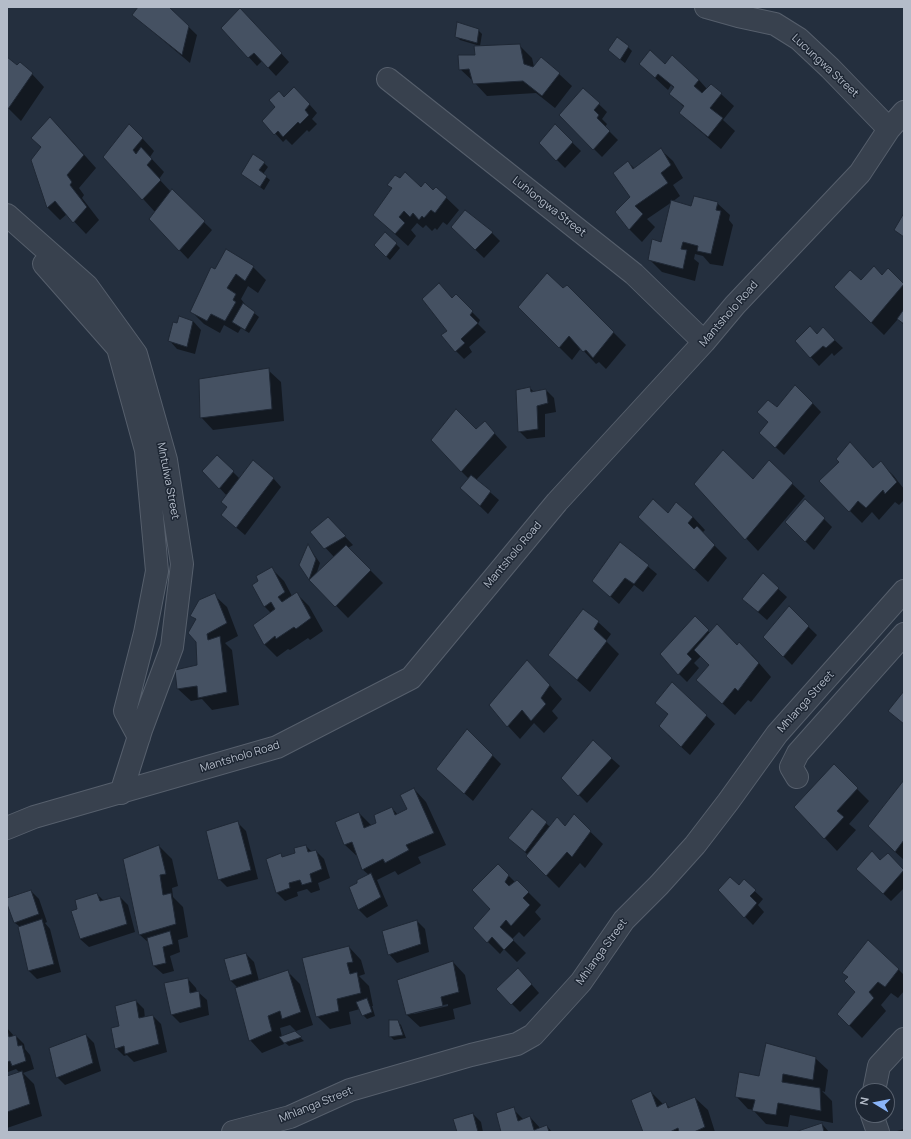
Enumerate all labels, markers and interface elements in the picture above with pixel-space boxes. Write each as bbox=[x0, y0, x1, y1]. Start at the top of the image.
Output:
street label: Lucungwa Street bbox=[789, 32, 861, 100]
street label: Luhlongwa Street bbox=[510, 174, 588, 240]
street label: Mantsholo Road bbox=[697, 279, 761, 349]
street label: Mntulwa Street bbox=[154, 441, 182, 521]
street label: Mantsholo Road bbox=[481, 519, 545, 591]
street label: Mhlanga Street bbox=[775, 669, 837, 735]
street label: Mantsholo Road bbox=[199, 739, 281, 775]
street label: Mhlanga Street bbox=[574, 917, 630, 987]
north arrow bbox=[855, 1083, 895, 1123]
street label: Mhlanga Street bbox=[277, 1084, 355, 1126]
text: N bbox=[856, 1096, 872, 1106]

